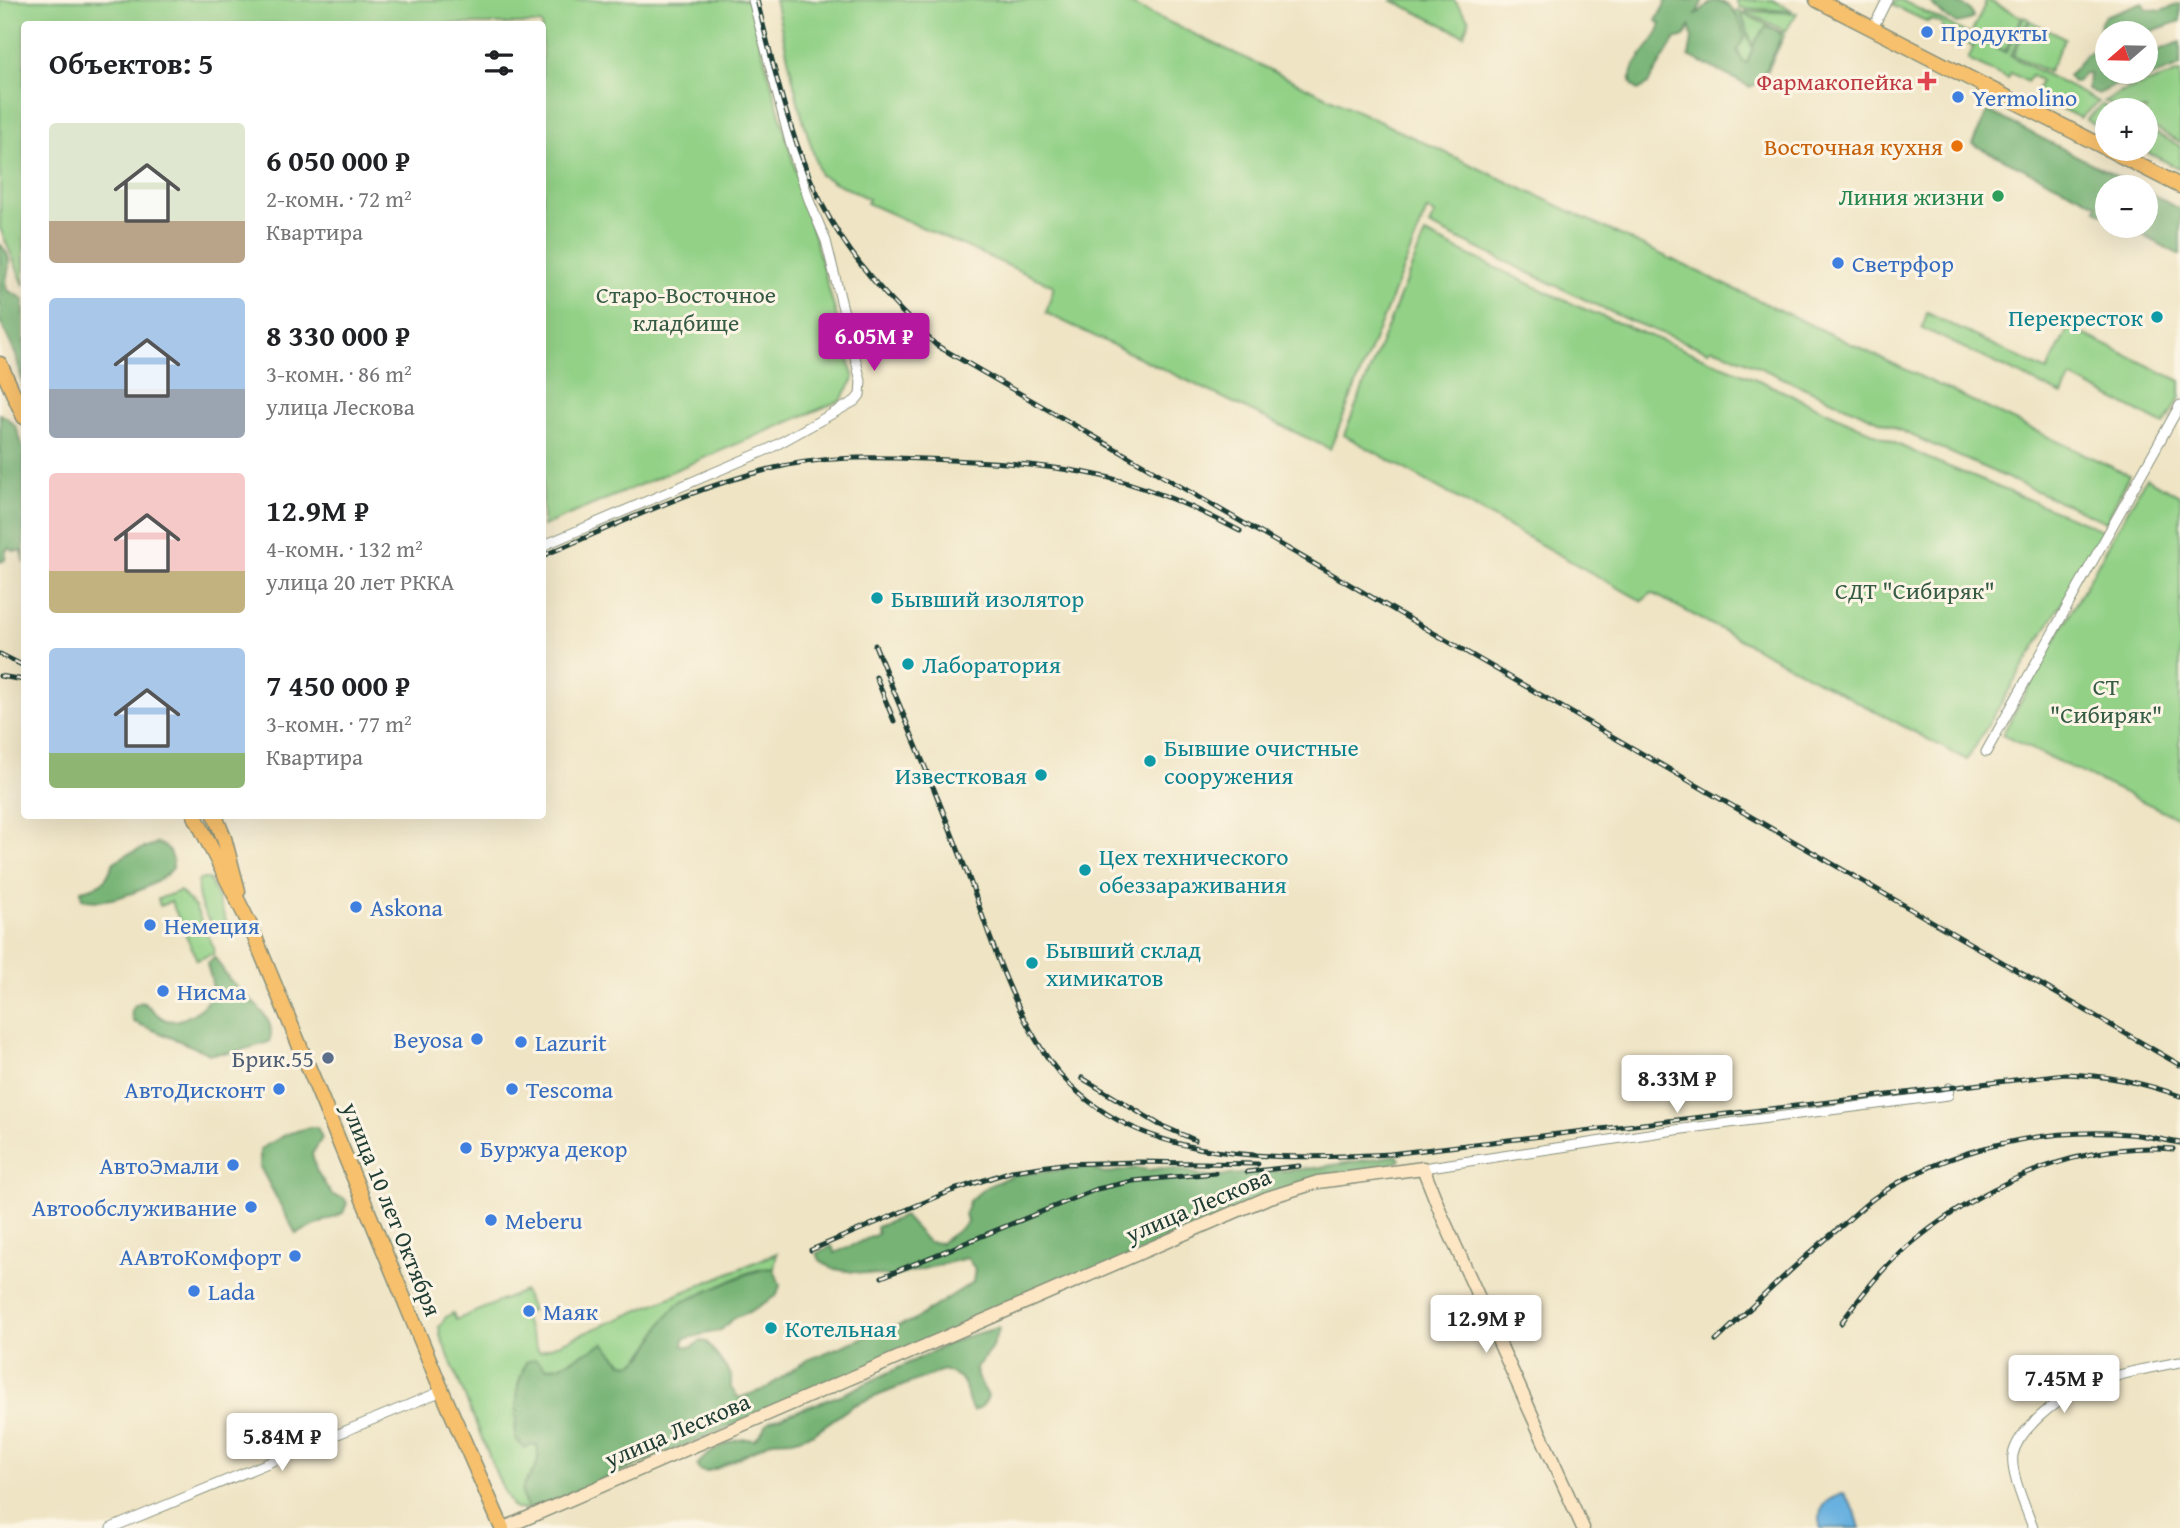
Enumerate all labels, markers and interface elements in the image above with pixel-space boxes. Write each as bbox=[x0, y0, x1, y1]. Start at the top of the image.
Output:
place label: Продукты bbox=[1941, 15, 2048, 50]
north arrow bbox=[2095, 21, 2158, 84]
map controls bbox=[2095, 21, 2158, 238]
marker: Продукты bbox=[1919, 24, 1935, 40]
text: Объектов: 5 bbox=[49, 41, 213, 85]
icon: filters bbox=[480, 44, 518, 82]
place label: Фармакопейка bbox=[1757, 64, 1914, 99]
marker: Фармакопейка bbox=[1919, 73, 1935, 89]
place label: Yermolino bbox=[1972, 80, 2077, 115]
marker: Yermolino bbox=[1950, 89, 1966, 105]
button: + bbox=[2095, 98, 2158, 161]
place label: Восточная кухня bbox=[1764, 129, 1943, 164]
text: 6 050 000 ₽ bbox=[266, 138, 410, 182]
marker: Восточная кухня bbox=[1949, 138, 1965, 154]
icon: home bbox=[105, 151, 189, 235]
button: − bbox=[2095, 175, 2158, 238]
place label: Линия жизни bbox=[1838, 179, 1984, 214]
text: 2-комн. · 72 m² bbox=[266, 182, 412, 215]
marker: Линия жизни bbox=[1990, 188, 2006, 204]
text: Квартира bbox=[266, 215, 363, 248]
place label: Светрфор bbox=[1852, 246, 1954, 281]
marker: Светрфор bbox=[1830, 255, 1846, 271]
park label: Старо-Восточное кладбище bbox=[596, 277, 776, 340]
place label: Перекресток bbox=[2008, 300, 2143, 335]
marker: Перекресток bbox=[2149, 309, 2165, 325]
text: 8 330 000 ₽ bbox=[266, 313, 410, 357]
pin: 6.05M ₽ bbox=[809, 314, 939, 373]
text: 6.05M ₽ bbox=[834, 319, 914, 352]
icon: home bbox=[105, 326, 189, 410]
text: 3-комн. · 86 m² bbox=[266, 357, 412, 390]
text: улица Лескова bbox=[266, 390, 415, 423]
text: 12.9M ₽ bbox=[266, 488, 369, 532]
icon: home bbox=[105, 501, 189, 585]
text: 4-комн. · 132 m² bbox=[266, 532, 423, 565]
text: улица 20 лет РККА bbox=[266, 565, 455, 598]
park label: СДТ "Сибиряк" bbox=[1835, 573, 1995, 608]
place label: Бывший изолятор bbox=[891, 581, 1084, 616]
marker: Бывший изолятор bbox=[869, 590, 885, 606]
place label: Лаборатория bbox=[922, 647, 1061, 682]
marker: Лаборатория bbox=[900, 656, 916, 672]
text: 7 450 000 ₽ bbox=[266, 663, 410, 707]
park label: СТ "Сибиряк" bbox=[2050, 669, 2162, 732]
icon: home bbox=[105, 676, 189, 760]
text: 3-комн. · 77 m² bbox=[266, 707, 412, 740]
place label: Бывшие очистные сооружения bbox=[1164, 730, 1359, 793]
text: Квартира bbox=[266, 740, 363, 773]
marker: Бывшие очистные сооружения bbox=[1142, 753, 1158, 769]
place label: Известковая bbox=[895, 758, 1027, 793]
marker: Известковая bbox=[1033, 767, 1049, 783]
place label: Цех технического обеззараживания bbox=[1099, 839, 1288, 902]
marker: Цех технического обеззараживания bbox=[1077, 862, 1093, 878]
place label: Askona bbox=[370, 890, 444, 925]
marker: Askona bbox=[348, 899, 364, 915]
place label: Немеция bbox=[164, 908, 260, 943]
marker: Немеция bbox=[142, 917, 158, 933]
place label: Бывший склад химикатов bbox=[1046, 932, 1201, 995]
marker: Бывший склад химикатов bbox=[1024, 955, 1040, 971]
place label: Нисма bbox=[177, 974, 247, 1009]
marker: Нисма bbox=[155, 983, 171, 999]
place label: Beyosa bbox=[394, 1022, 464, 1057]
place label: Lazurit bbox=[535, 1025, 607, 1060]
marker: Beyosa bbox=[469, 1031, 485, 1047]
marker: Lazurit bbox=[513, 1034, 529, 1050]
place label: Брик.55 bbox=[232, 1041, 314, 1076]
marker: Брик.55 bbox=[320, 1050, 336, 1066]
pin: 8.33M ₽ bbox=[1612, 1056, 1742, 1115]
text: 8.33M ₽ bbox=[1637, 1061, 1717, 1094]
place label: АвтоДисконт bbox=[124, 1072, 265, 1107]
place label: Tescoma bbox=[526, 1072, 614, 1107]
marker: АвтоДисконт bbox=[271, 1081, 287, 1097]
marker: Tescoma bbox=[504, 1081, 520, 1097]
street label: улица 10 лет Октября bbox=[333, 1096, 451, 1321]
place label: Буржуа декор bbox=[480, 1131, 627, 1166]
marker: Буржуа декор bbox=[458, 1140, 474, 1156]
place label: АвтоЭмали bbox=[99, 1148, 219, 1183]
marker: АвтоЭмали bbox=[225, 1157, 241, 1173]
street label: улица Лескова bbox=[1119, 1158, 1277, 1252]
place label: Автообслуживание bbox=[32, 1190, 237, 1225]
marker: Автообслуживание bbox=[243, 1199, 259, 1215]
place label: Meberu bbox=[505, 1203, 583, 1238]
marker: Meberu bbox=[483, 1212, 499, 1228]
place label: ААвтоКомфорт bbox=[119, 1239, 281, 1274]
marker: ААвтоКомфорт bbox=[287, 1248, 303, 1264]
place label: Lada bbox=[208, 1274, 256, 1309]
marker: Lada bbox=[186, 1283, 202, 1299]
place label: Маяк bbox=[543, 1294, 598, 1329]
pin: 12.9M ₽ bbox=[1421, 1296, 1551, 1355]
text: 12.9M ₽ bbox=[1446, 1301, 1526, 1334]
marker: Маяк bbox=[521, 1303, 537, 1319]
place label: Котельная bbox=[785, 1311, 897, 1346]
marker: Котельная bbox=[763, 1320, 779, 1336]
pin: 7.45M ₽ bbox=[1999, 1356, 2129, 1415]
text: 7.45M ₽ bbox=[2024, 1361, 2104, 1394]
street label: улица Лескова bbox=[598, 1383, 756, 1477]
pin: 5.84M ₽ bbox=[217, 1414, 347, 1473]
text: 5.84M ₽ bbox=[242, 1419, 322, 1452]

